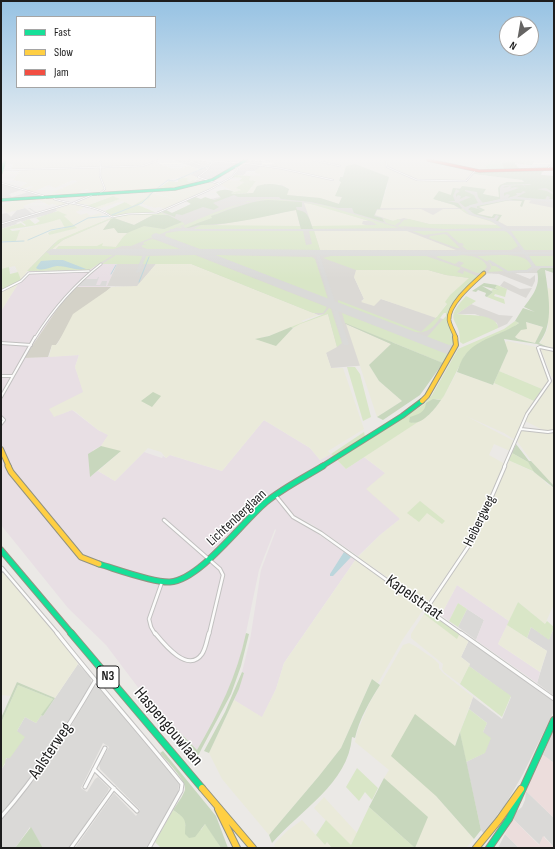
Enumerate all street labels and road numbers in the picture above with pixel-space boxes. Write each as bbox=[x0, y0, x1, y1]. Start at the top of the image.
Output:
street label: Lichtenberglaan bbox=[204, 486, 270, 550]
street label: Heibergweg bbox=[460, 493, 500, 549]
street label: Kapelstraat bbox=[381, 571, 447, 625]
road number: N3 bbox=[97, 666, 119, 688]
street label: Haspengouwlaan bbox=[129, 684, 207, 770]
street label: Aalsterweg bbox=[25, 719, 77, 783]

